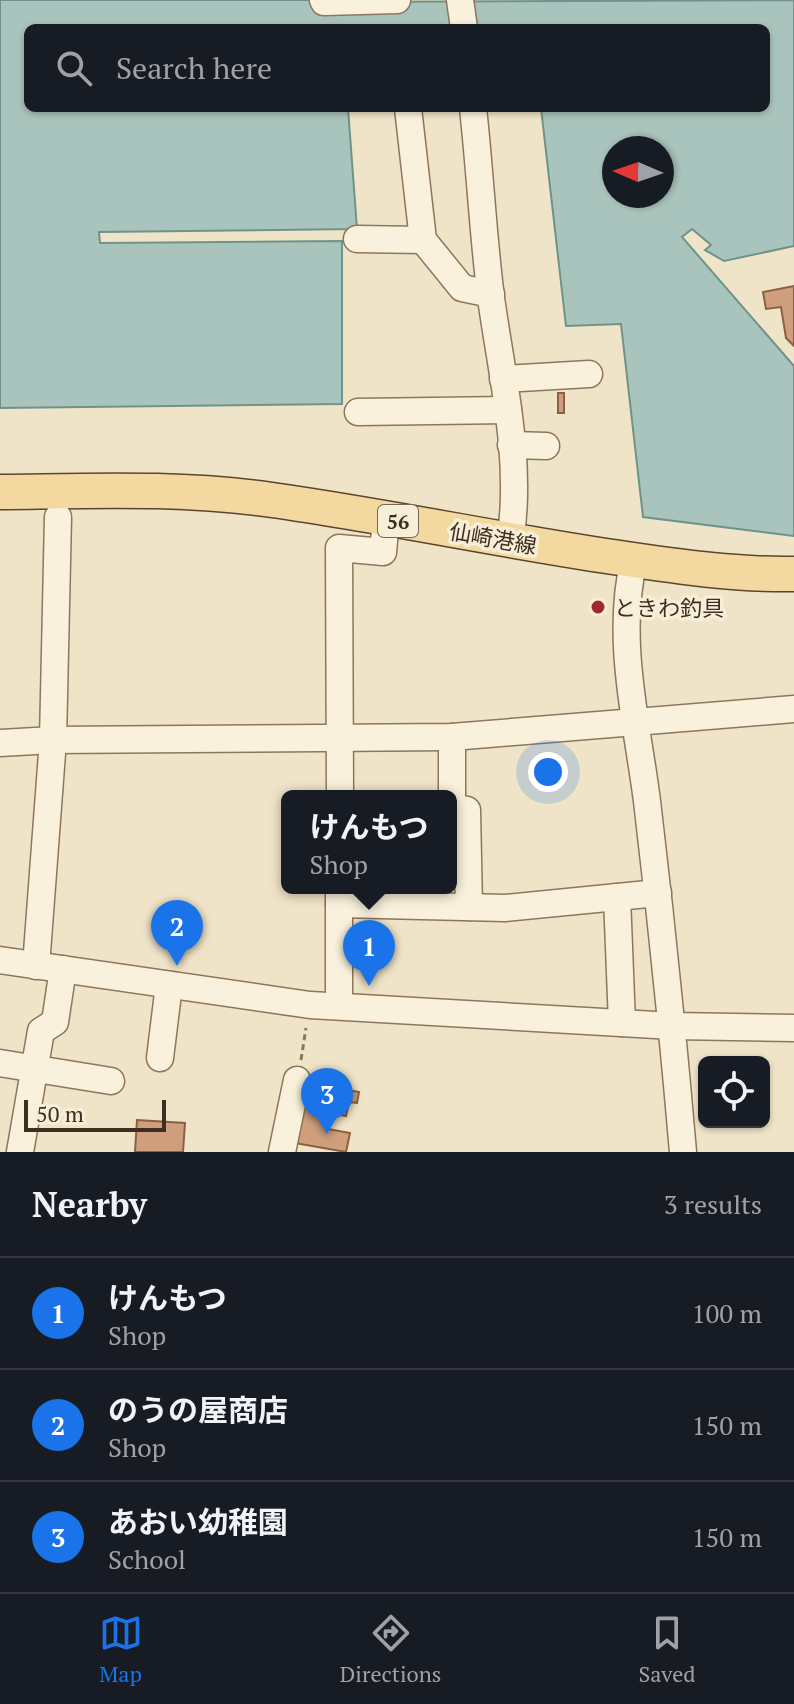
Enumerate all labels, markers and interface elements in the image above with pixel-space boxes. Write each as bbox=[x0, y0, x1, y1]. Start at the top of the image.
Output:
search box bbox=[24, 24, 770, 112]
icon: search bbox=[52, 46, 96, 90]
text: Search here bbox=[116, 48, 272, 88]
north arrow bbox=[602, 136, 674, 208]
road number: 56 bbox=[378, 505, 418, 537]
street label: 仙崎港線 bbox=[447, 516, 539, 560]
place label: ときわ釣具 bbox=[614, 593, 724, 622]
marker: ときわ釣具 bbox=[589, 598, 607, 616]
your location bbox=[528, 752, 568, 792]
popup bbox=[281, 790, 457, 894]
text: けんもつ bbox=[310, 807, 428, 847]
text: Shop bbox=[310, 847, 368, 881]
pin: 2 bbox=[151, 900, 203, 966]
pin: 1 bbox=[343, 920, 395, 986]
map controls bbox=[698, 1056, 770, 1128]
button: locate bbox=[698, 1056, 770, 1128]
pin: 3 bbox=[301, 1068, 353, 1134]
scale bar bbox=[24, 1096, 166, 1132]
text: 50 m bbox=[36, 1099, 84, 1128]
text: Nearby bbox=[32, 1182, 147, 1227]
text: 3 results bbox=[664, 1187, 762, 1221]
text: けんもつ bbox=[108, 1278, 227, 1318]
text: 1 bbox=[51, 1296, 65, 1330]
text: 100 m bbox=[692, 1296, 762, 1330]
text: Shop bbox=[108, 1318, 166, 1352]
text: のうの屋商店 bbox=[108, 1390, 288, 1430]
text: 2 bbox=[51, 1408, 65, 1442]
text: 150 m bbox=[692, 1408, 762, 1442]
text: Shop bbox=[108, 1430, 166, 1464]
text: あおい幼稚園 bbox=[108, 1502, 288, 1542]
text: 3 bbox=[51, 1520, 65, 1554]
text: 150 m bbox=[692, 1520, 762, 1554]
text: School bbox=[108, 1542, 186, 1576]
tab: Map bbox=[99, 1611, 143, 1688]
tab: Directions bbox=[340, 1611, 441, 1688]
tab: Saved bbox=[638, 1611, 695, 1688]

